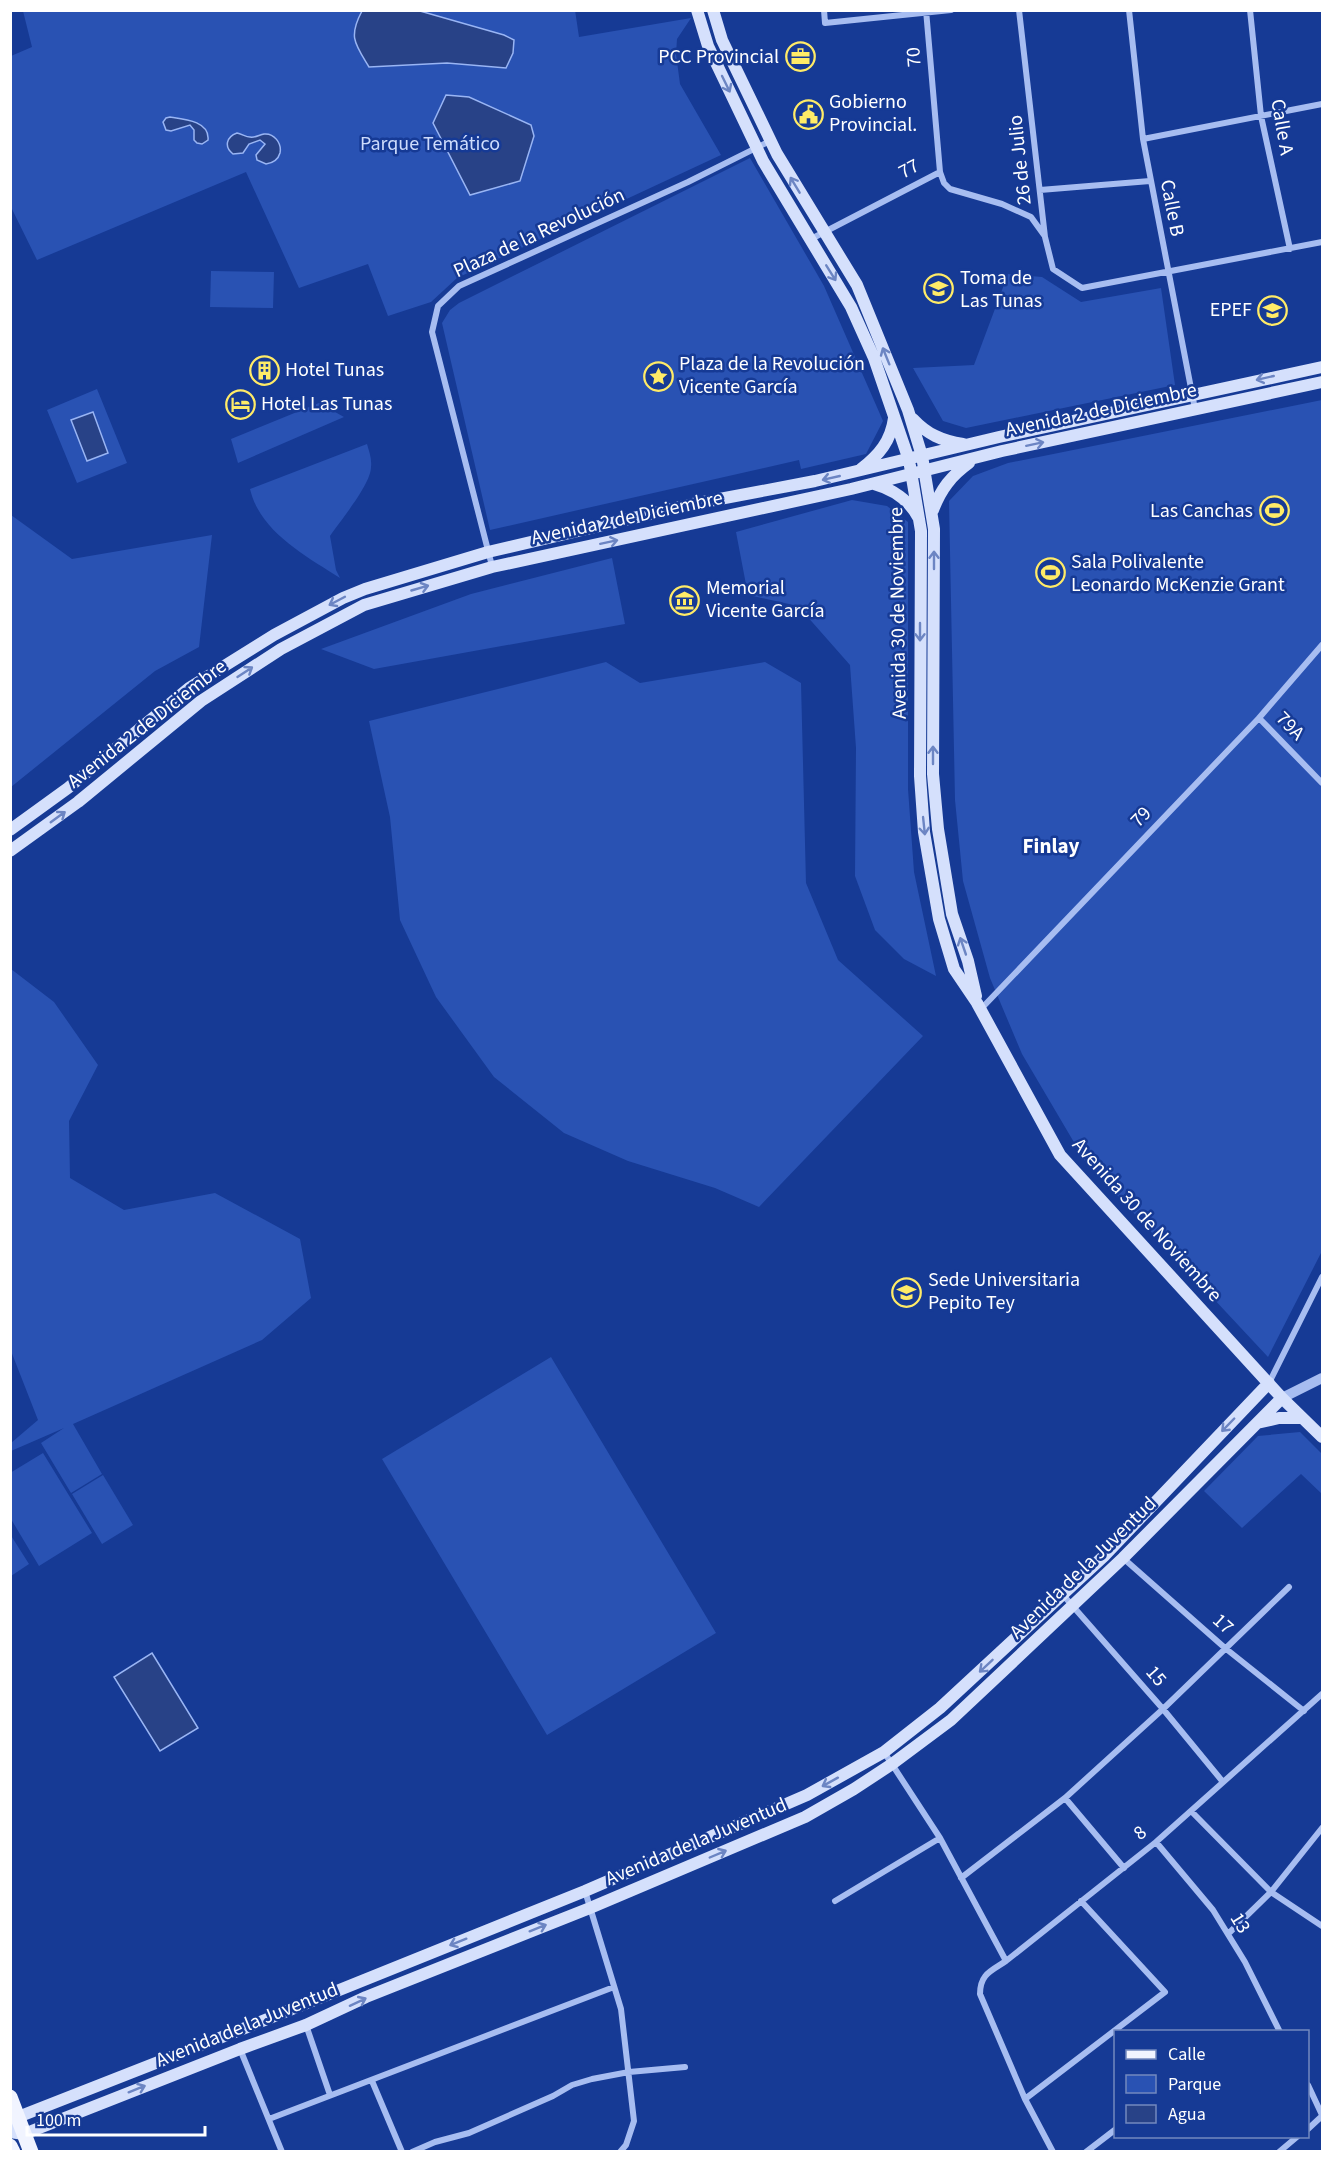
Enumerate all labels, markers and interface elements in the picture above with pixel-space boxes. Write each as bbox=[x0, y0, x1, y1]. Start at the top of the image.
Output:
office icon: PCC Provincial bbox=[784, 41, 816, 73]
place label: PCC Provincial bbox=[658, 43, 779, 71]
street label: 70 bbox=[899, 46, 929, 68]
one-way arrow bbox=[721, 75, 733, 93]
place label: Gobierno Provincial. bbox=[829, 88, 917, 139]
street label: Calle A bbox=[1263, 97, 1301, 157]
public building icon: Gobierno Provincial. bbox=[792, 98, 824, 130]
street label: 26 de Julio bbox=[1001, 114, 1039, 206]
park label: Parque Temático bbox=[360, 130, 500, 158]
street label: 77 bbox=[894, 152, 924, 186]
one-way arrow bbox=[789, 177, 801, 194]
street label: Calle B bbox=[1153, 177, 1191, 239]
street label: Plaza de la Revolución bbox=[449, 181, 629, 285]
one-way arrow bbox=[826, 264, 838, 281]
place label: Toma de Las Tunas bbox=[960, 264, 1042, 315]
school or university icon: Toma de Las Tunas bbox=[923, 273, 955, 305]
school or university icon: EPEF bbox=[1257, 294, 1289, 326]
place label: EPEF bbox=[1210, 296, 1252, 324]
one-way arrow bbox=[880, 348, 891, 366]
place label: Plaza de la Revolución Vicente García bbox=[679, 350, 865, 401]
building icon: Hotel Tunas bbox=[248, 354, 280, 386]
place label: Hotel Tunas bbox=[285, 356, 384, 384]
place icon: Plaza de la Revolución Vicente García bbox=[642, 360, 674, 392]
one-way arrow bbox=[1256, 373, 1275, 385]
street label: Avenida 2 de Diciembre bbox=[1003, 376, 1200, 444]
hotel icon: Hotel Las Tunas bbox=[224, 388, 256, 420]
place label: Hotel Las Tunas bbox=[261, 390, 392, 418]
one-way arrow bbox=[1024, 438, 1044, 449]
one-way arrow bbox=[822, 472, 841, 484]
street label: Avenida 2 de Diciembre bbox=[529, 484, 726, 552]
sports icon: Las Canchas bbox=[1258, 495, 1290, 527]
place label: Las Canchas bbox=[1150, 497, 1253, 525]
street label: Avenida 30 de Noviembre bbox=[882, 507, 914, 719]
one-way arrow bbox=[599, 535, 618, 547]
place label: Sala Polivalente Leonardo McKenzie Grant bbox=[1071, 548, 1285, 599]
one-way arrow bbox=[928, 550, 940, 570]
sports icon: Sala Polivalente Leonardo McKenzie Grant bbox=[1034, 557, 1066, 589]
place label: Memorial Vicente García bbox=[706, 574, 824, 625]
one-way arrow bbox=[410, 582, 429, 593]
museum icon: Memorial Vicente García bbox=[669, 584, 701, 616]
one-way arrow bbox=[329, 596, 347, 607]
one-way arrow bbox=[914, 621, 926, 641]
street label: Avenida 2 de Diciembre bbox=[61, 653, 233, 795]
one-way arrow bbox=[237, 666, 254, 679]
street label: 79A bbox=[1269, 705, 1311, 747]
one-way arrow bbox=[927, 745, 939, 765]
street label: 79 bbox=[1124, 800, 1158, 834]
one-way arrow bbox=[49, 811, 65, 823]
one-way arrow bbox=[919, 816, 930, 836]
district label: Finlay bbox=[1023, 831, 1079, 861]
one-way arrow bbox=[957, 938, 968, 956]
street label: Avenida 30 de Noviembre bbox=[1066, 1132, 1228, 1308]
place label: Sede Universitaria Pepito Tey bbox=[928, 1266, 1080, 1317]
school or university icon: Sede Universitaria Pepito Tey bbox=[891, 1276, 923, 1308]
one-way arrow bbox=[1221, 1417, 1235, 1432]
street label: Avenida de la Juventud bbox=[1003, 1490, 1163, 1646]
street label: 17 bbox=[1206, 1607, 1240, 1641]
one-way arrow bbox=[978, 1659, 993, 1673]
street label: 15 bbox=[1139, 1659, 1173, 1693]
one-way arrow bbox=[822, 1776, 839, 1788]
street label: Avenida de la Juventud bbox=[601, 1791, 791, 1893]
street label: 8 bbox=[1127, 1819, 1153, 1847]
one-way arrow bbox=[709, 1847, 727, 1859]
street label: 13 bbox=[1223, 1907, 1257, 1939]
one-way arrow bbox=[528, 1922, 547, 1933]
one-way arrow bbox=[449, 1937, 468, 1948]
street label: Avenida de la Juventud bbox=[152, 1976, 342, 2074]
one-way arrow bbox=[348, 1995, 366, 2007]
legend bbox=[1114, 2030, 1309, 2138]
text: Calle bbox=[1168, 2042, 1206, 2067]
text: Parque bbox=[1168, 2072, 1221, 2097]
one-way arrow bbox=[128, 2083, 146, 2094]
scale bar bbox=[27, 2099, 206, 2137]
text: Agua bbox=[1168, 2102, 1206, 2127]
text: 100 m bbox=[36, 2108, 81, 2133]

